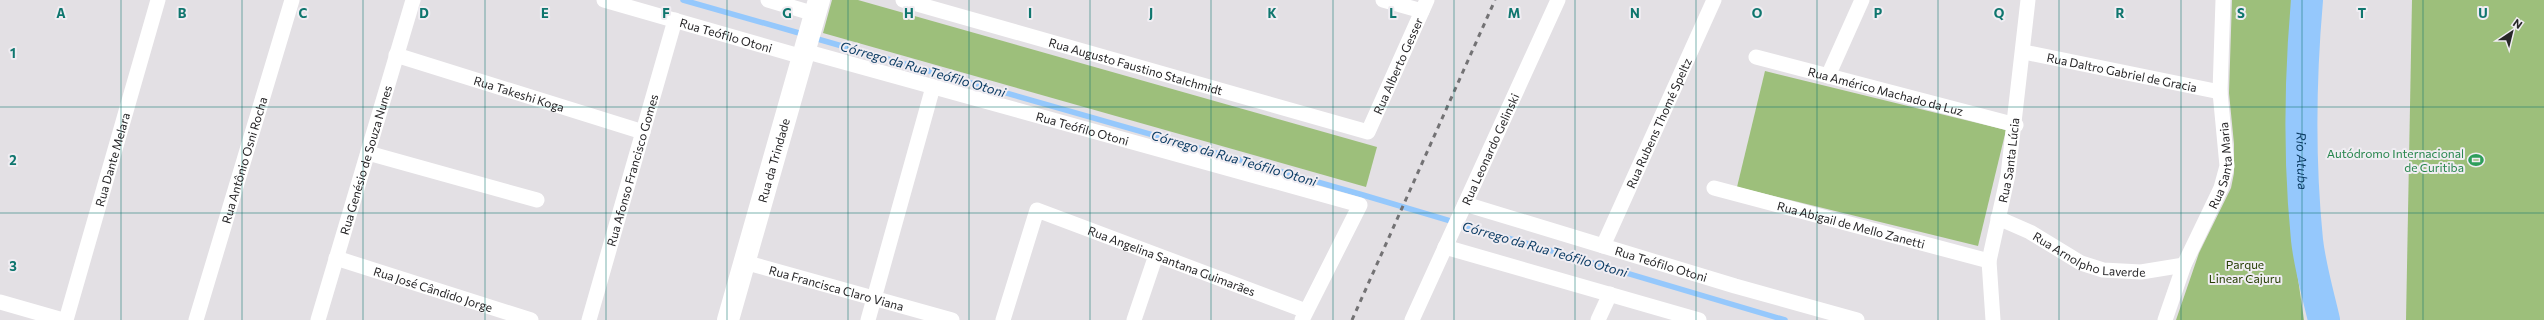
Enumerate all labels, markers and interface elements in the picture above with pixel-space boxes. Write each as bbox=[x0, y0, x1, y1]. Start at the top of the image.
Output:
text: A bbox=[56, 5, 66, 21]
text: B bbox=[178, 5, 187, 21]
text: C bbox=[299, 5, 308, 21]
text: D bbox=[419, 5, 429, 21]
text: E bbox=[541, 5, 549, 21]
text: F bbox=[662, 5, 670, 21]
text: G bbox=[782, 5, 792, 21]
text: H bbox=[904, 5, 914, 21]
text: I bbox=[1028, 5, 1032, 21]
text: J bbox=[1149, 5, 1153, 21]
text: K bbox=[1267, 5, 1277, 21]
text: L bbox=[1389, 5, 1397, 21]
text: M bbox=[1508, 5, 1520, 21]
text: N bbox=[1630, 5, 1640, 21]
text: O bbox=[1752, 5, 1763, 21]
text: P bbox=[1874, 5, 1883, 21]
text: Q bbox=[1994, 5, 2005, 21]
text: R bbox=[2116, 5, 2125, 21]
text: S bbox=[2237, 5, 2245, 21]
text: T bbox=[2358, 5, 2367, 21]
text: U bbox=[2478, 5, 2488, 21]
north arrow bbox=[2492, 12, 2532, 52]
street label: Rua Teófilo Otoni bbox=[678, 15, 774, 55]
street label: Rua Alberto Gesser bbox=[1370, 15, 1425, 116]
text: N bbox=[2511, 16, 2525, 31]
street label: Rua Augusto Faustino Stalchmidt bbox=[1047, 35, 1224, 97]
water label: Córrego da Rua Teófilo Otoni bbox=[839, 38, 1008, 100]
text: 1 bbox=[10, 45, 16, 61]
street label: Rua Daltro Gabriel de Gracia bbox=[2046, 50, 2198, 94]
street label: Rua Rubens Thomé Speltz bbox=[1623, 56, 1694, 190]
street label: Rua Américo Machado da Luz bbox=[1806, 64, 1965, 118]
street label: Rua Takeshi Koga bbox=[472, 73, 566, 114]
street label: Rua Genésio de Souza Nunes bbox=[337, 83, 394, 236]
street label: Rua Leonardo Gelinski bbox=[1459, 91, 1522, 207]
street label: Rua Afonso Francisco Gomes bbox=[604, 92, 660, 248]
street label: Rua Antônio Osni Rocha bbox=[218, 95, 270, 225]
street label: Rua Teófilo Otoni bbox=[1035, 109, 1130, 148]
street label: Rua Dante Melara bbox=[92, 111, 132, 208]
street label: Rua da Trindade bbox=[755, 117, 792, 204]
street label: Rua Santa Lúcia bbox=[1995, 117, 2022, 204]
street label: Rua Santa Maria bbox=[2205, 122, 2234, 211]
water label: Córrego da Rua Teófilo Otoni bbox=[1150, 127, 1319, 189]
water label: Rio Atuba bbox=[2293, 132, 2311, 190]
place label: Autódromo Internacional de Curitiba bbox=[2327, 146, 2464, 174]
sports icon: Autódromo Internacional de Curitiba bbox=[2467, 151, 2485, 169]
text: 2 bbox=[9, 152, 17, 168]
street label: Rua Abigail de Mello Zanetti bbox=[1776, 198, 1927, 251]
water label: Córrego da Rua Teófilo Otoni bbox=[1461, 218, 1630, 280]
street label: Rua Angelina Santana Guimarães bbox=[1086, 223, 1257, 298]
street label: Rua Arnolpho Laverde bbox=[2031, 229, 2146, 279]
street label: Rua Teófilo Otoni bbox=[1613, 243, 1709, 284]
park label: Parque Linear Cajuru bbox=[2209, 257, 2281, 285]
text: 3 bbox=[9, 258, 17, 274]
street label: Rua Francisca Claro Viana bbox=[767, 262, 905, 313]
street label: Rua José Cândido Jorge bbox=[372, 263, 494, 314]

